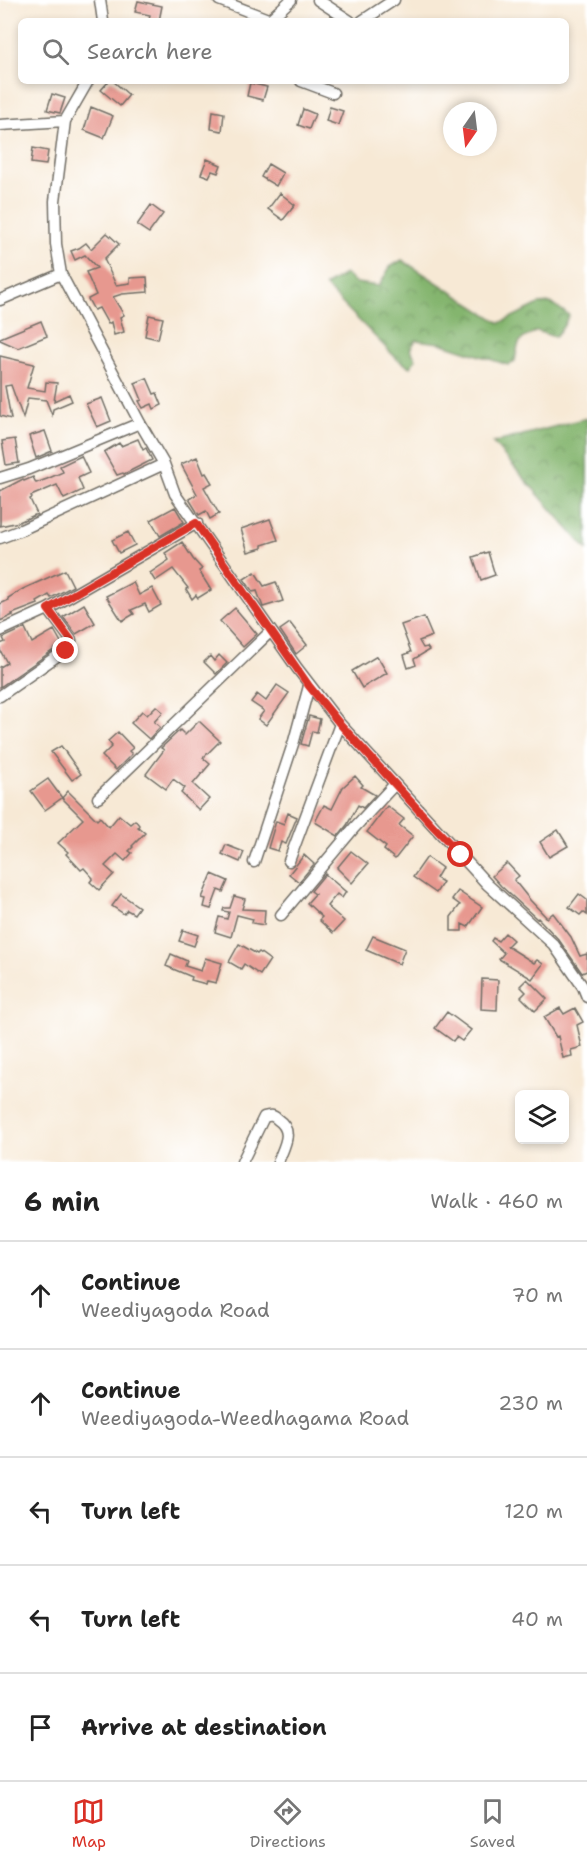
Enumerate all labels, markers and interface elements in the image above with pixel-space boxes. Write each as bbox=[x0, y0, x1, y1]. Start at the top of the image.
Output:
search box bbox=[18, 18, 569, 84]
icon: search bbox=[39, 35, 72, 68]
text: Search here bbox=[87, 37, 213, 66]
north arrow bbox=[443, 102, 497, 156]
route end bbox=[52, 637, 78, 663]
route start bbox=[447, 841, 473, 867]
map controls bbox=[515, 1090, 569, 1144]
button: layers bbox=[515, 1090, 569, 1144]
text: 6 min bbox=[24, 1184, 100, 1219]
text: Walk · 460 m bbox=[430, 1188, 563, 1214]
text: Continue bbox=[81, 1268, 181, 1297]
icon: ahead bbox=[24, 1279, 57, 1312]
text: 70 m bbox=[511, 1282, 563, 1308]
text: Weediyagoda Road bbox=[81, 1297, 270, 1323]
text: Continue bbox=[81, 1376, 181, 1405]
icon: ahead bbox=[24, 1387, 57, 1420]
text: 230 m bbox=[498, 1390, 563, 1416]
text: Weediyagoda-Weedhagama Road bbox=[81, 1405, 409, 1431]
icon: left bbox=[24, 1495, 57, 1528]
text: Turn left bbox=[81, 1497, 180, 1526]
text: 120 m bbox=[504, 1498, 563, 1524]
icon: left bbox=[24, 1603, 57, 1636]
text: Turn left bbox=[81, 1605, 180, 1634]
text: 40 m bbox=[511, 1606, 563, 1632]
icon: arrive bbox=[24, 1711, 57, 1744]
text: Arrive at destination bbox=[81, 1713, 327, 1742]
tab: Map bbox=[72, 1795, 106, 1852]
tab: Directions bbox=[250, 1795, 326, 1852]
tab: Saved bbox=[470, 1795, 515, 1852]

